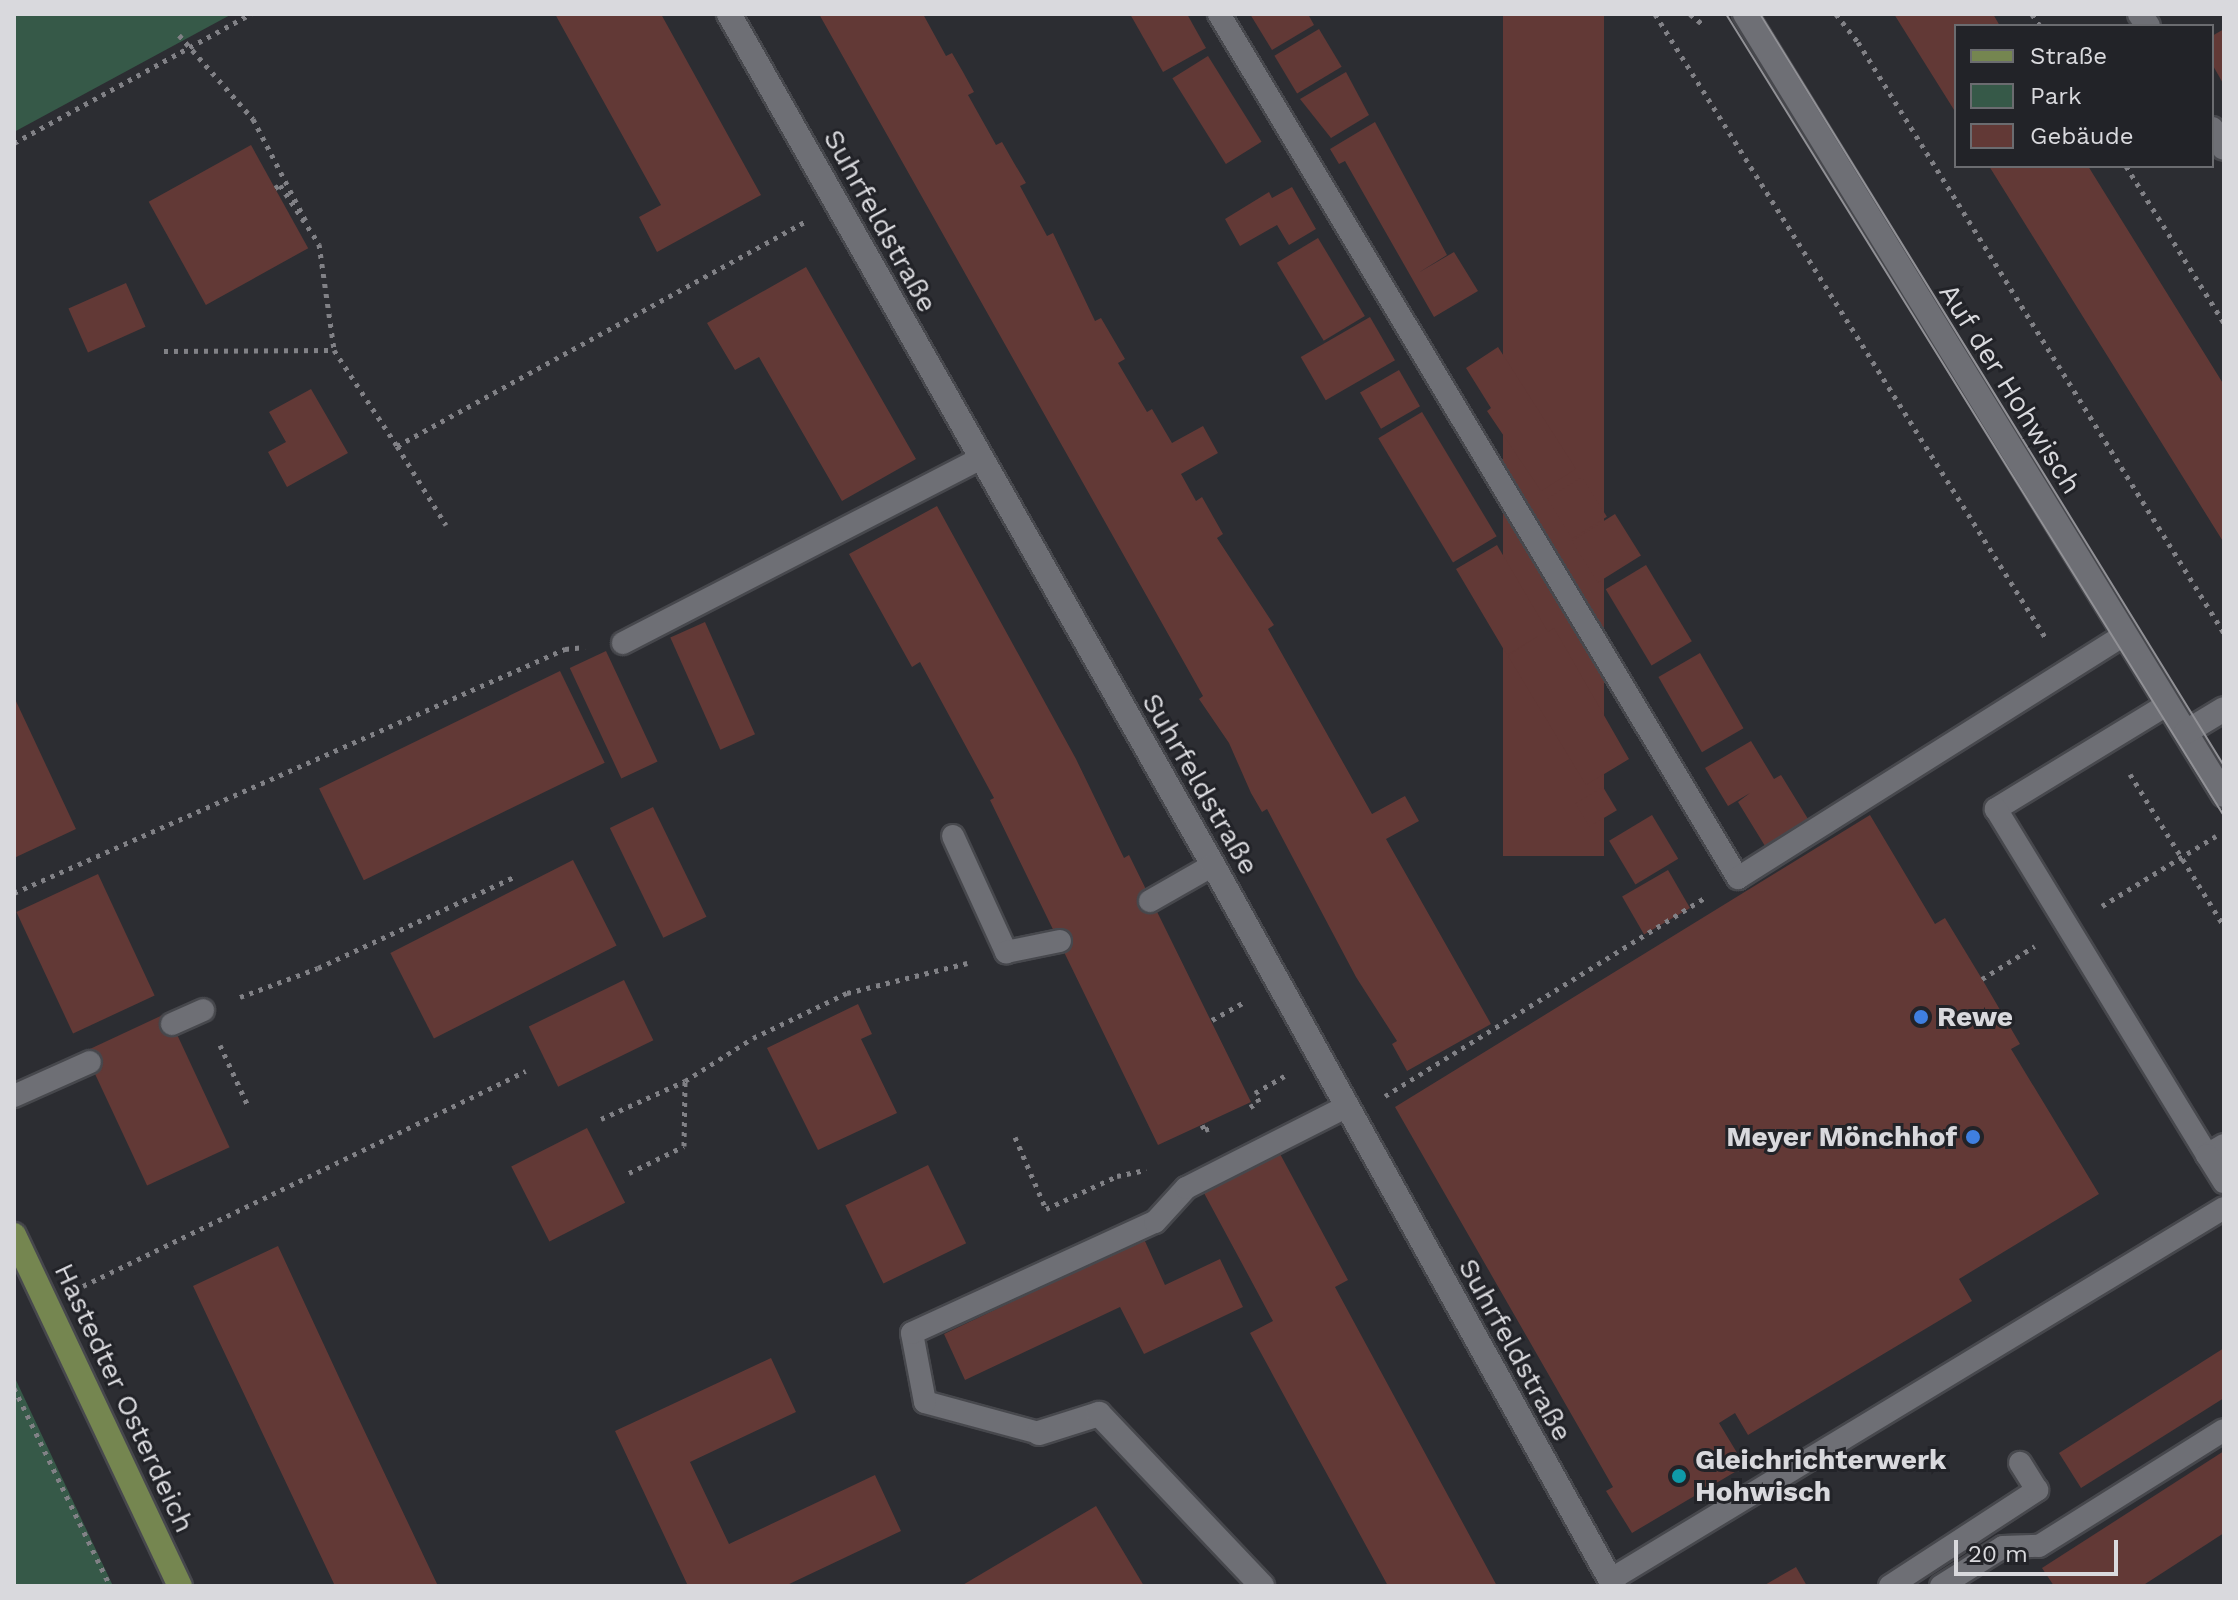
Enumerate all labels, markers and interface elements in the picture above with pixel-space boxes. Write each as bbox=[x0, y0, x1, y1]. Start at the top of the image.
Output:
legend bbox=[1954, 24, 2214, 168]
text: Straße bbox=[2030, 42, 2107, 70]
text: Park bbox=[2030, 82, 2082, 110]
text: Gebäude bbox=[2030, 122, 2134, 150]
street label: Suhrfeldstraße bbox=[816, 124, 944, 318]
street label: Auf der Hohwisch bbox=[1931, 277, 2089, 501]
street label: Suhrfeldstraße bbox=[1135, 687, 1265, 881]
place label: Rewe bbox=[1937, 1000, 2013, 1034]
marker: Rewe bbox=[1912, 1008, 1930, 1026]
place label: Meyer Mönchhof bbox=[1726, 1120, 1957, 1154]
marker: Meyer Mönchhof bbox=[1964, 1128, 1982, 1146]
street label: Suhrfeldstraße bbox=[1451, 1253, 1579, 1447]
street label: Hastedter Osterdeich bbox=[47, 1258, 201, 1538]
place label: Gleichrichterwerk Hohwisch bbox=[1695, 1443, 1946, 1509]
marker: Gleichrichterwerk Hohwisch bbox=[1670, 1467, 1688, 1485]
scale bar bbox=[1958, 1524, 2122, 1574]
text: 20 m bbox=[1968, 1540, 2028, 1568]

